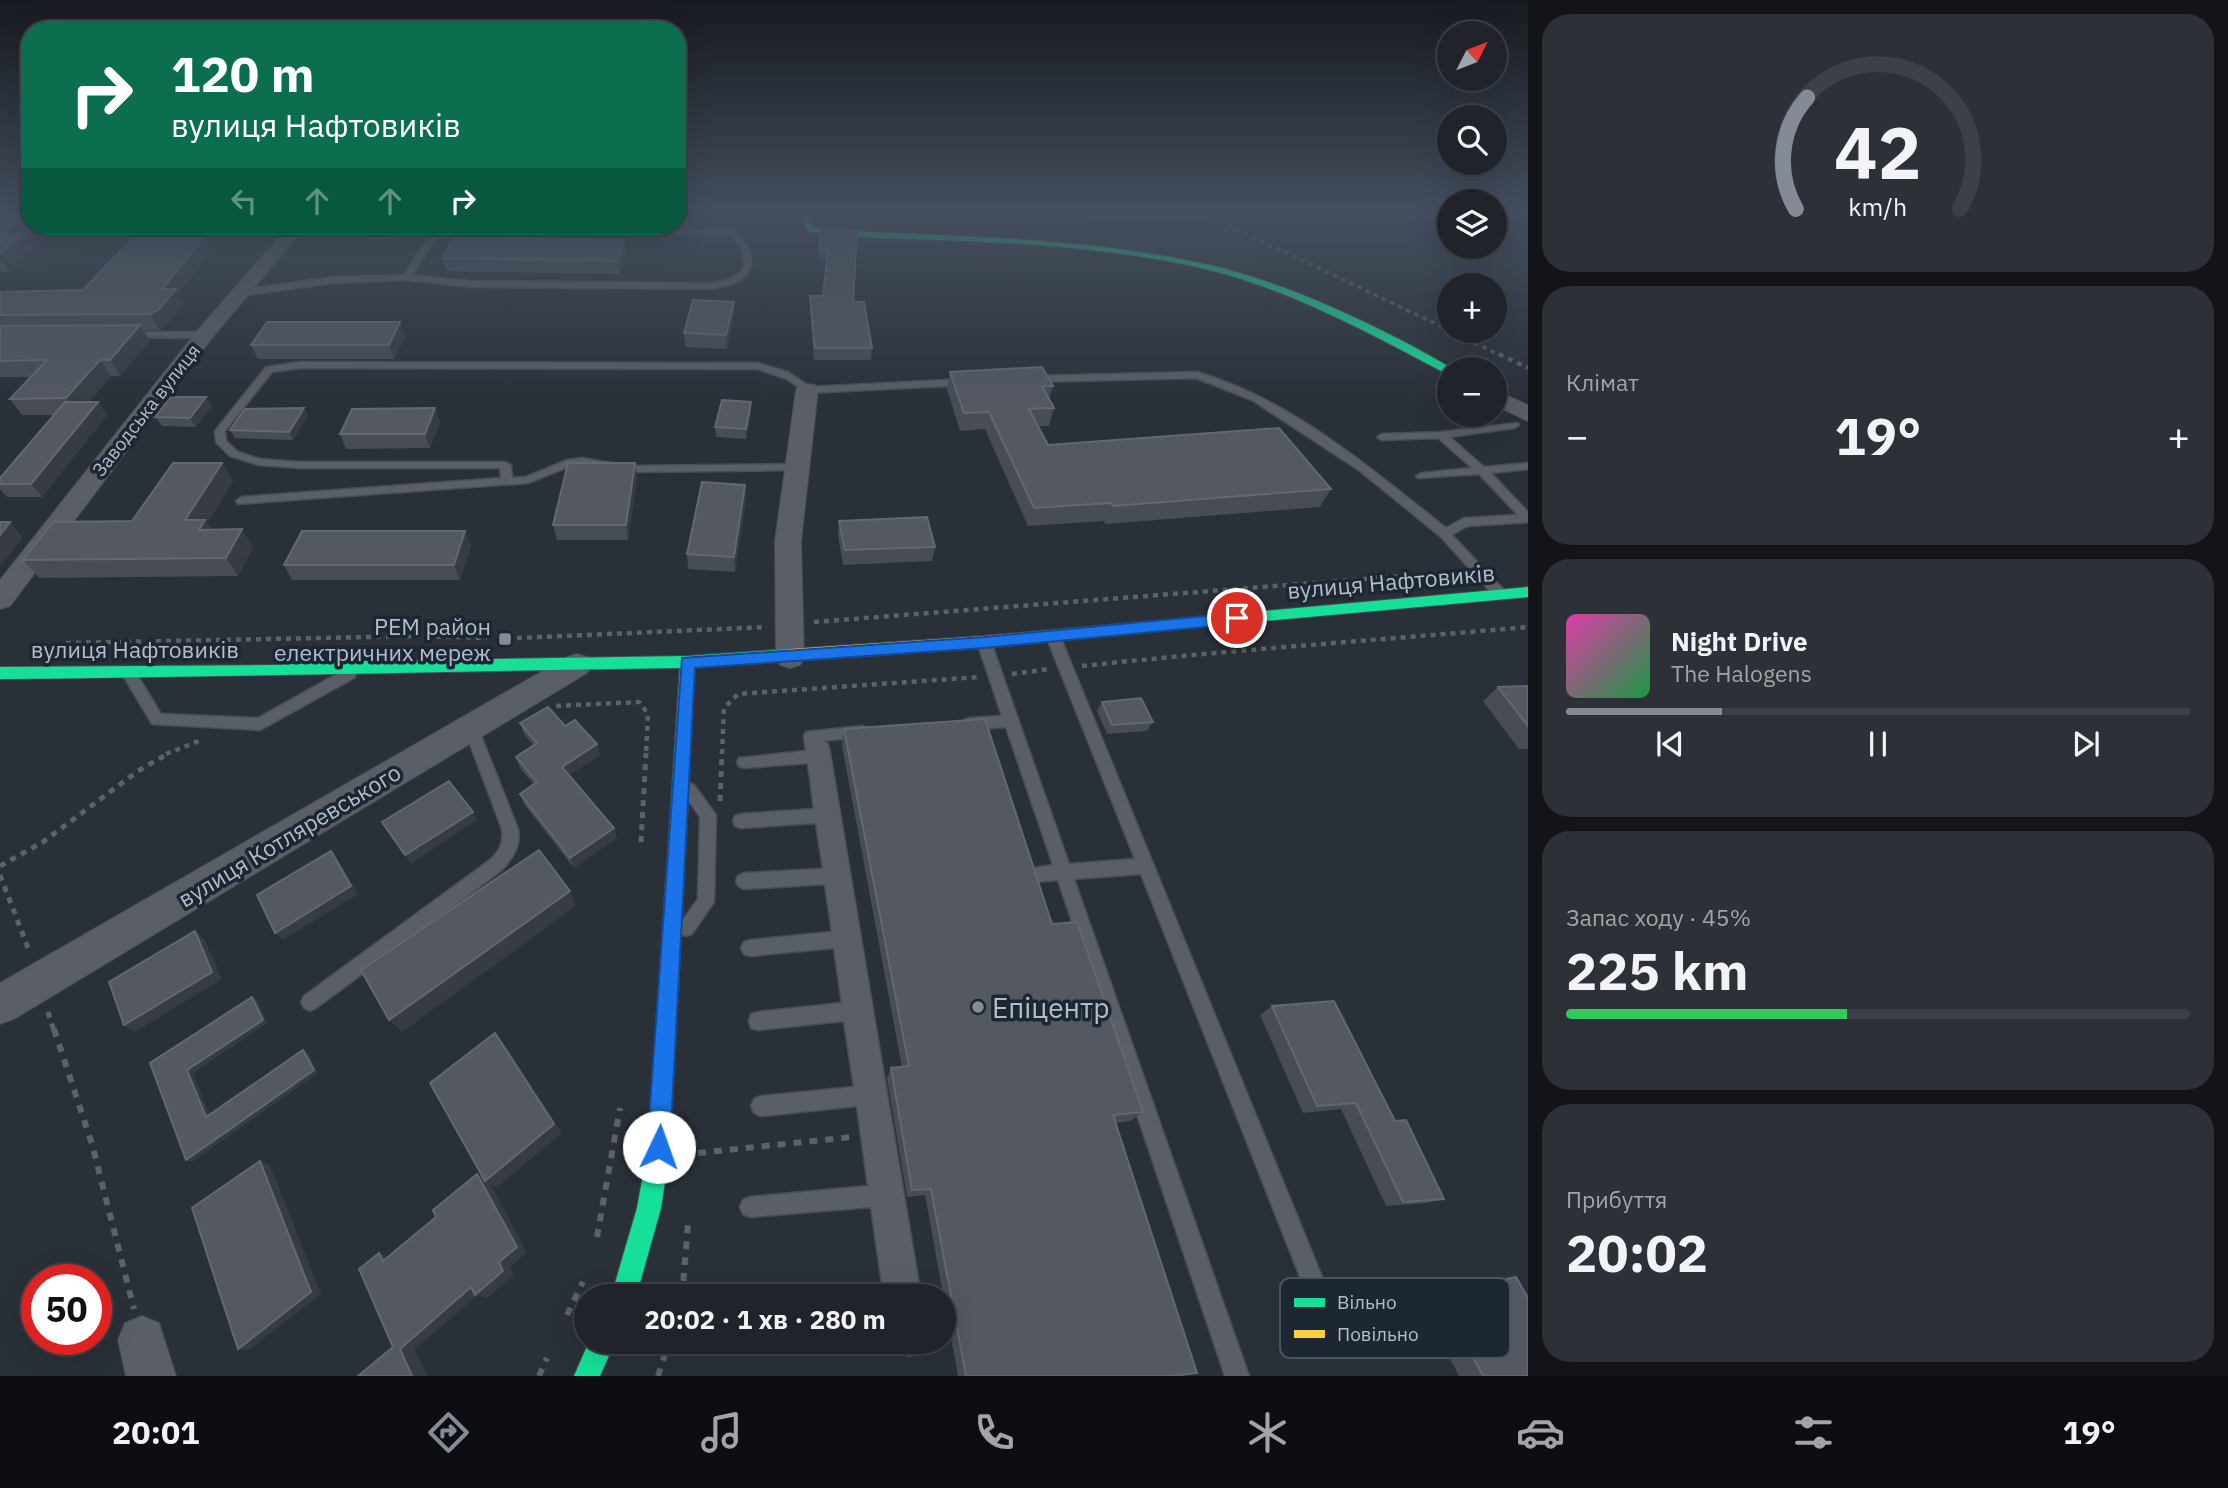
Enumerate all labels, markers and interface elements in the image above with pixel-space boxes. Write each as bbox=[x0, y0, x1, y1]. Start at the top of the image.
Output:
north arrow bbox=[1437, 21, 1507, 91]
map controls bbox=[1437, 21, 1507, 427]
text: 120 m bbox=[171, 42, 315, 105]
icon: right bbox=[56, 49, 147, 140]
text: вулиця Нафтовиків bbox=[171, 104, 461, 146]
button: search bbox=[1437, 105, 1507, 175]
text: 42 bbox=[1834, 105, 1922, 200]
icon: left bbox=[225, 182, 263, 220]
icon: ahead bbox=[298, 182, 336, 220]
icon: ahead bbox=[371, 182, 409, 220]
icon: right bbox=[444, 182, 482, 220]
button: layers bbox=[1437, 189, 1507, 259]
text: km/h bbox=[1849, 190, 1907, 223]
button: + bbox=[1437, 273, 1507, 343]
street label: Заводська вулиця bbox=[87, 339, 205, 481]
button: − bbox=[1437, 357, 1507, 427]
text: Клімат bbox=[1566, 367, 1639, 397]
text: 19° bbox=[1835, 402, 1921, 469]
text: − bbox=[1566, 411, 1589, 460]
text: + bbox=[2167, 411, 2190, 460]
street label: вулиця Нафтовиків bbox=[1286, 557, 1496, 605]
pin bbox=[1207, 588, 1267, 648]
icon: arrive bbox=[1218, 599, 1256, 637]
place label: РЕМ район електричних мереж bbox=[274, 611, 491, 667]
text: Night Drive bbox=[1671, 624, 1808, 658]
marker: РЕМ район електричних мереж bbox=[497, 631, 513, 647]
street label: вулиця Нафтовиків bbox=[31, 634, 239, 664]
text: The Halogens bbox=[1671, 658, 1812, 688]
icon: previous bbox=[1651, 725, 1689, 763]
icon: pause bbox=[1859, 725, 1897, 763]
icon: next bbox=[2067, 725, 2105, 763]
street label: вулиця Котляревського bbox=[172, 757, 406, 913]
text: Запас ходу · 45% bbox=[1566, 902, 1751, 932]
text: 225 km bbox=[1566, 937, 1748, 1004]
place label: Епіцентр bbox=[992, 989, 1109, 1026]
marker: Епіцентр bbox=[970, 999, 986, 1015]
position arrow bbox=[622, 1110, 696, 1184]
text: Прибуття bbox=[1566, 1184, 1667, 1214]
text: 20:02 bbox=[1566, 1219, 1708, 1286]
speed limit sign: 50 bbox=[21, 1264, 112, 1355]
legend bbox=[1280, 1278, 1510, 1358]
text: Вільно bbox=[1337, 1290, 1397, 1314]
text: 20:02 · 1 хв · 280 m bbox=[644, 1302, 886, 1336]
text: Повільно bbox=[1337, 1322, 1419, 1346]
icon: directions bbox=[424, 1408, 473, 1457]
icon: music bbox=[697, 1408, 746, 1457]
icon: phone bbox=[970, 1408, 1019, 1457]
icon: climate bbox=[1243, 1408, 1292, 1457]
icon: car bbox=[1516, 1408, 1565, 1457]
icon: filters bbox=[1789, 1408, 1838, 1457]
text: 20:01 bbox=[112, 1411, 199, 1453]
text: 19° bbox=[2062, 1411, 2116, 1453]

